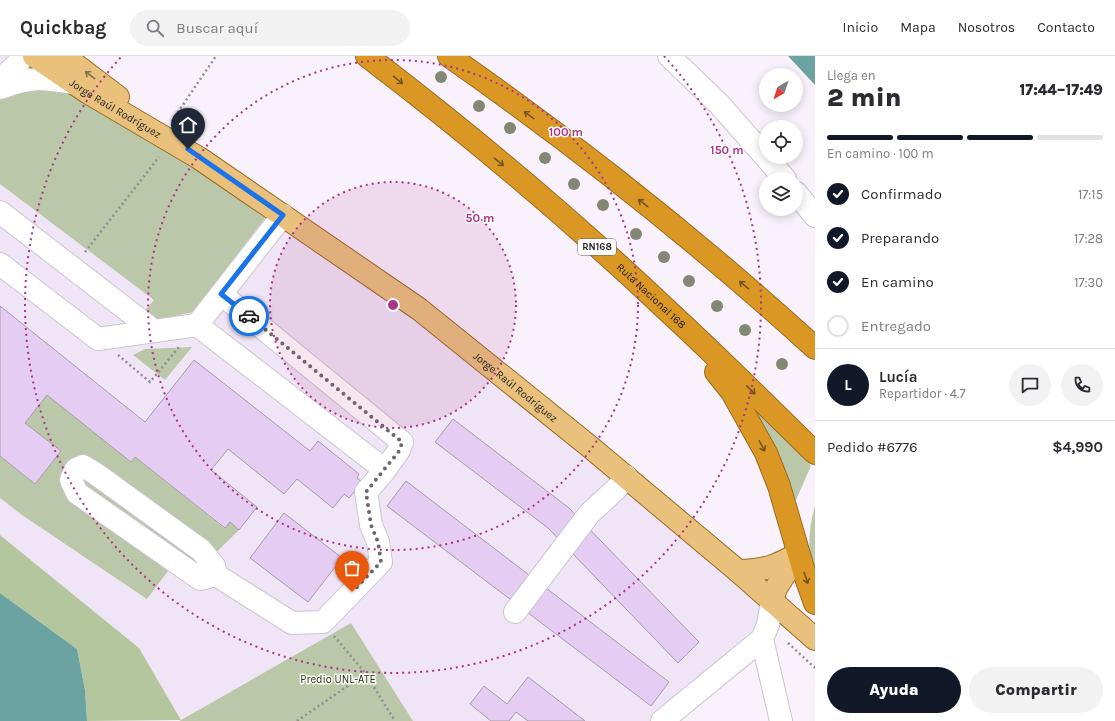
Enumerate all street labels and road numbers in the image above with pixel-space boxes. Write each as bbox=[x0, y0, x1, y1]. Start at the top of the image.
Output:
street label: Jorge Raúl Rodríguez bbox=[67, 76, 164, 141]
road number: RN168 bbox=[578, 239, 616, 255]
street label: Ruta Nacional 168 bbox=[614, 260, 689, 331]
street label: Jorge Raúl Rodríguez bbox=[471, 349, 560, 425]

